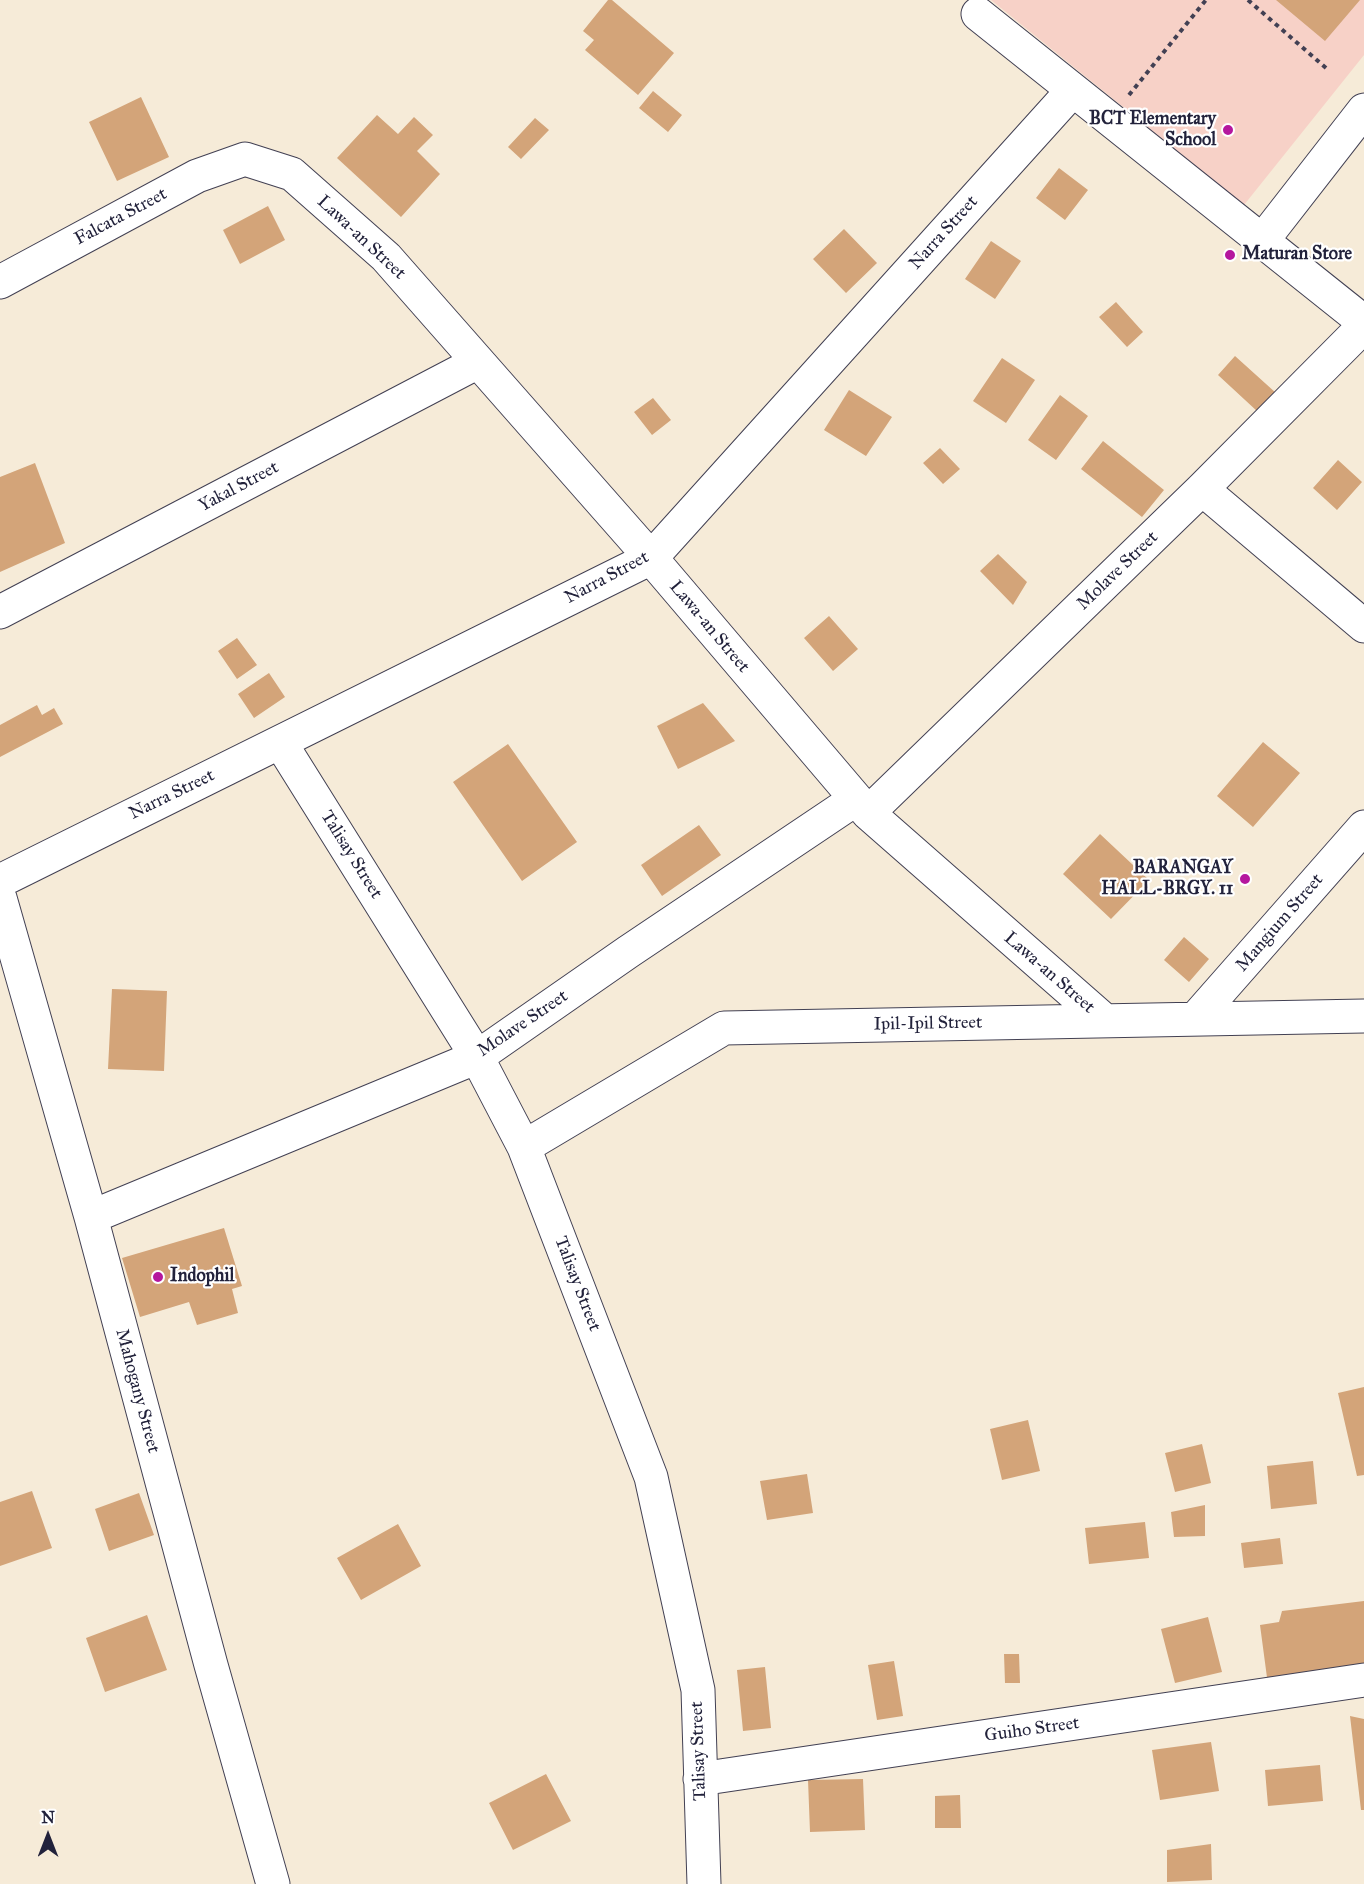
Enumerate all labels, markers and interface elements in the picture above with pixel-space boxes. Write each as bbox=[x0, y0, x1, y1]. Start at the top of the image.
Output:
place label: BCT Elementary School bbox=[1089, 109, 1216, 152]
marker: BCT Elementary School bbox=[1221, 123, 1235, 137]
street label: Falcata Street bbox=[71, 184, 171, 250]
street label: Lawa-an Street bbox=[312, 191, 410, 285]
street label: Narra Street bbox=[905, 192, 983, 274]
place label: Maturan Store bbox=[1242, 244, 1352, 266]
marker: Maturan Store bbox=[1223, 248, 1237, 262]
street label: Yakal Street bbox=[195, 457, 283, 517]
street label: Molave Street bbox=[1073, 527, 1163, 615]
street label: Narra Street bbox=[561, 547, 653, 609]
street label: Lawa-an Street bbox=[664, 577, 754, 677]
street label: Narra Street bbox=[126, 765, 218, 825]
street label: Talisay Street bbox=[315, 807, 387, 903]
place label: BARANGAY HALL-BRGY. 11 bbox=[1101, 858, 1233, 900]
street label: Mangium Street bbox=[1232, 870, 1328, 976]
marker: BARANGAY HALL-BRGY. 11 bbox=[1238, 872, 1252, 886]
street label: Lawa-an Street bbox=[999, 928, 1099, 1018]
street label: Molave Street bbox=[474, 986, 572, 1062]
street label: Ipil-Ipil Street bbox=[874, 1012, 982, 1036]
street label: Talisay Street bbox=[549, 1234, 605, 1334]
place label: Indophil bbox=[170, 1266, 234, 1288]
marker: Indophil bbox=[151, 1270, 165, 1284]
street label: Mahogany Street bbox=[110, 1327, 164, 1455]
street label: Talisay Street bbox=[686, 1701, 712, 1801]
street label: Guiho Street bbox=[983, 1713, 1081, 1747]
north arrow bbox=[18, 1806, 78, 1866]
text: N bbox=[41, 1808, 55, 1827]

